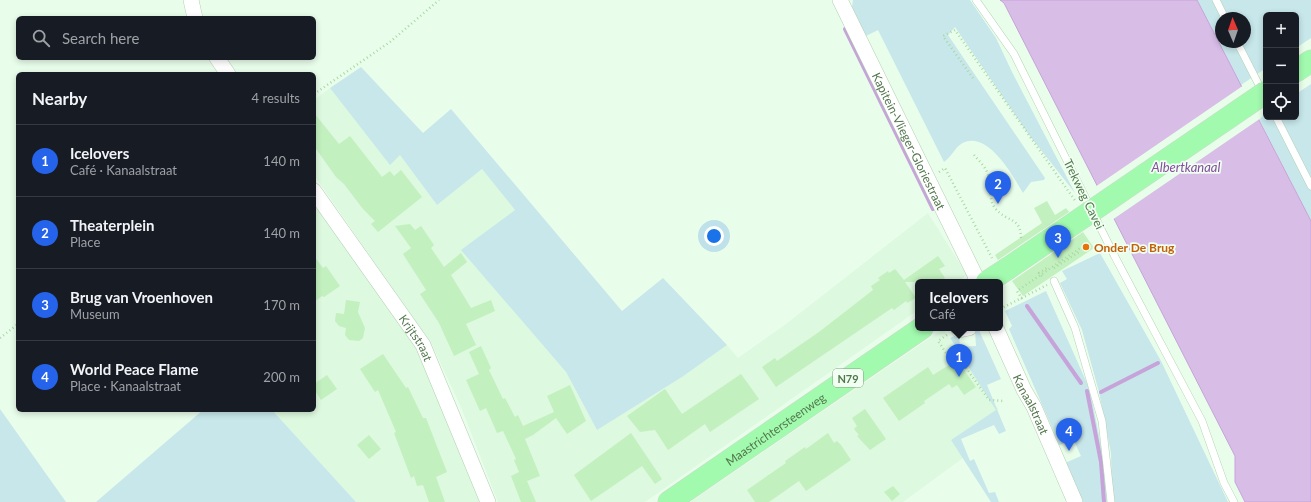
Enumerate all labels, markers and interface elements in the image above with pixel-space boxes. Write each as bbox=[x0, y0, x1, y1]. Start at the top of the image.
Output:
north arrow bbox=[1215, 12, 1251, 48]
map controls bbox=[1263, 12, 1299, 120]
button: + bbox=[1263, 12, 1299, 48]
search box bbox=[16, 16, 316, 60]
icon: search bbox=[30, 27, 52, 49]
text: Search here bbox=[62, 29, 139, 47]
button: − bbox=[1263, 48, 1299, 84]
street label: Kapitein-Vlieger-Gloriestraat bbox=[869, 70, 950, 213]
button: locate bbox=[1263, 84, 1299, 120]
text: Nearby bbox=[32, 88, 87, 109]
text: 4 results bbox=[252, 90, 300, 106]
text: Icelovers bbox=[70, 144, 129, 162]
text: 1 bbox=[41, 153, 49, 169]
text: 140 m bbox=[263, 153, 300, 169]
street label: Trekweg Cavei bbox=[1061, 156, 1108, 232]
water label: Albertkanaal bbox=[1151, 159, 1221, 175]
text: Café · Kanaalstraat bbox=[70, 162, 177, 178]
pin: 2 bbox=[985, 171, 1011, 204]
text: Theaterplein bbox=[70, 216, 155, 234]
text: 2 bbox=[41, 225, 49, 241]
text: 140 m bbox=[263, 225, 300, 241]
pin: 3 bbox=[1045, 225, 1071, 258]
your location bbox=[704, 226, 724, 246]
text: Place bbox=[70, 234, 100, 250]
place label: Onder De Brug bbox=[1094, 240, 1175, 255]
marker: Onder De Brug bbox=[1081, 242, 1091, 252]
popup bbox=[915, 279, 1003, 331]
text: Brug van Vroenhoven bbox=[70, 288, 213, 306]
text: Icelovers bbox=[929, 288, 989, 306]
text: 3 bbox=[41, 297, 49, 313]
text: 170 m bbox=[263, 297, 300, 313]
text: Museum bbox=[70, 306, 120, 322]
text: Café bbox=[929, 306, 956, 322]
street label: Krijtstraat bbox=[396, 311, 437, 364]
pin: 1 bbox=[946, 344, 972, 377]
text: World Peace Flame bbox=[70, 360, 199, 378]
text: 4 bbox=[41, 369, 49, 385]
text: 200 m bbox=[263, 369, 300, 385]
road number: N79 bbox=[833, 369, 863, 387]
street label: Kanaalstraat bbox=[1010, 372, 1053, 437]
text: Place · Kanaalstraat bbox=[70, 378, 181, 394]
street label: Maastrichtersteenweg bbox=[723, 389, 828, 468]
pin: 4 bbox=[1056, 418, 1082, 451]

